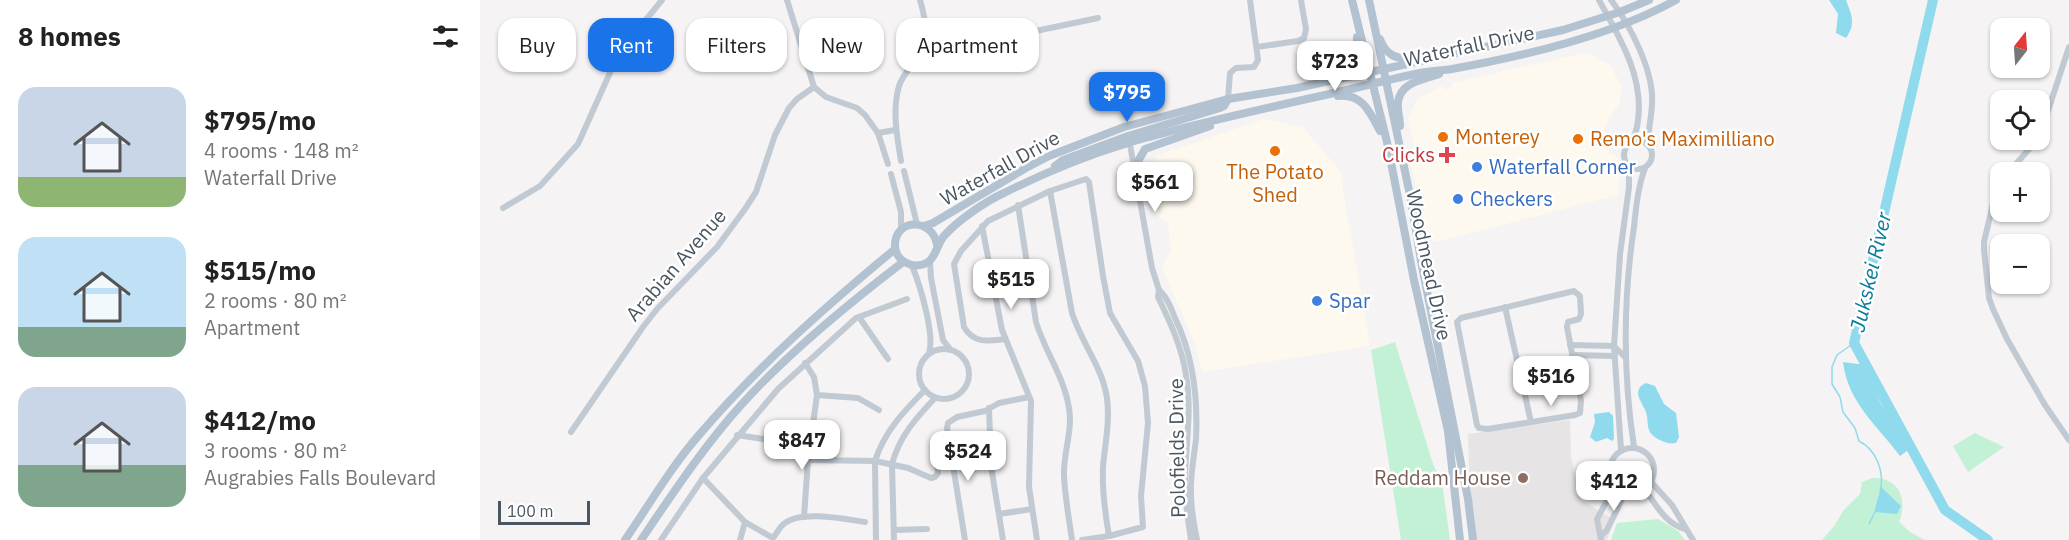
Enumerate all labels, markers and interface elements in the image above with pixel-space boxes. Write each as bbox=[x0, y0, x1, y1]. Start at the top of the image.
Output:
chip: Buy bbox=[498, 18, 576, 72]
chip: Rent bbox=[588, 18, 674, 72]
chip: Filters bbox=[686, 18, 787, 72]
chip: New bbox=[799, 18, 884, 72]
chip: Apartment bbox=[896, 18, 1039, 72]
north arrow bbox=[1990, 18, 2050, 78]
map controls bbox=[1990, 18, 2050, 294]
text: 8 homes bbox=[18, 19, 121, 53]
street label: Waterfall Drive bbox=[1401, 19, 1537, 73]
icon: filters bbox=[429, 20, 462, 53]
pin: $723 bbox=[1299, 41, 1371, 92]
text: $723 bbox=[1311, 47, 1359, 74]
pin: $795 bbox=[1091, 72, 1163, 123]
text: $795 bbox=[1103, 78, 1151, 105]
button: locate bbox=[1990, 90, 2050, 150]
text: $795/mo bbox=[204, 103, 316, 137]
icon: home bbox=[66, 111, 138, 183]
place label: Monterey bbox=[1455, 123, 1540, 150]
street label: Waterfall Drive bbox=[935, 124, 1064, 212]
place label: Remo's Maximilliano bbox=[1590, 125, 1775, 152]
marker: Monterey bbox=[1436, 130, 1450, 144]
marker: Remo's Maximilliano bbox=[1571, 132, 1585, 146]
text: 4 rooms · 148 m² bbox=[204, 137, 359, 164]
place label: Clicks bbox=[1382, 141, 1435, 168]
marker: The Potato Shed bbox=[1268, 144, 1282, 158]
marker: Clicks bbox=[1440, 148, 1454, 162]
place label: Waterfall Corner bbox=[1489, 153, 1636, 180]
place label: The Potato Shed bbox=[1226, 158, 1324, 208]
marker: Waterfall Corner bbox=[1470, 160, 1484, 174]
pin: $561 bbox=[1119, 162, 1191, 213]
button: + bbox=[1990, 162, 2050, 222]
text: Waterfall Drive bbox=[204, 164, 337, 191]
text: $561 bbox=[1131, 168, 1179, 195]
place label: Checkers bbox=[1470, 185, 1553, 212]
street label: Woodmead Drive bbox=[1400, 187, 1459, 343]
marker: Checkers bbox=[1451, 192, 1465, 206]
street label: Arabian Avenue bbox=[619, 203, 732, 327]
water label: Jukskei River bbox=[1843, 208, 1898, 334]
button: − bbox=[1990, 234, 2050, 294]
text: $515/mo bbox=[204, 253, 316, 287]
pin: $515 bbox=[975, 259, 1047, 310]
icon: home bbox=[66, 261, 138, 333]
text: $515 bbox=[987, 265, 1035, 292]
text: 2 rooms · 80 m² bbox=[204, 287, 347, 314]
place label: Spar bbox=[1329, 287, 1370, 314]
marker: Spar bbox=[1310, 294, 1324, 308]
text: Apartment bbox=[204, 314, 300, 341]
pin: $516 bbox=[1515, 356, 1587, 407]
text: $516 bbox=[1527, 362, 1575, 389]
street label: Polofields Drive bbox=[1162, 378, 1191, 518]
text: $412/mo bbox=[204, 403, 316, 437]
icon: home bbox=[66, 411, 138, 483]
pin: $847 bbox=[766, 420, 838, 471]
text: $847 bbox=[778, 426, 826, 453]
pin: $524 bbox=[932, 431, 1004, 482]
text: 3 rooms · 80 m² bbox=[204, 437, 347, 464]
text: $524 bbox=[944, 437, 992, 464]
pin: $412 bbox=[1578, 461, 1650, 512]
text: Augrabies Falls Boulevard bbox=[204, 464, 436, 491]
place label: Reddam House bbox=[1374, 464, 1511, 491]
text: $412 bbox=[1590, 467, 1638, 494]
marker: Reddam House bbox=[1516, 471, 1530, 485]
scale bar bbox=[498, 498, 590, 526]
text: 100 m bbox=[507, 501, 554, 521]

